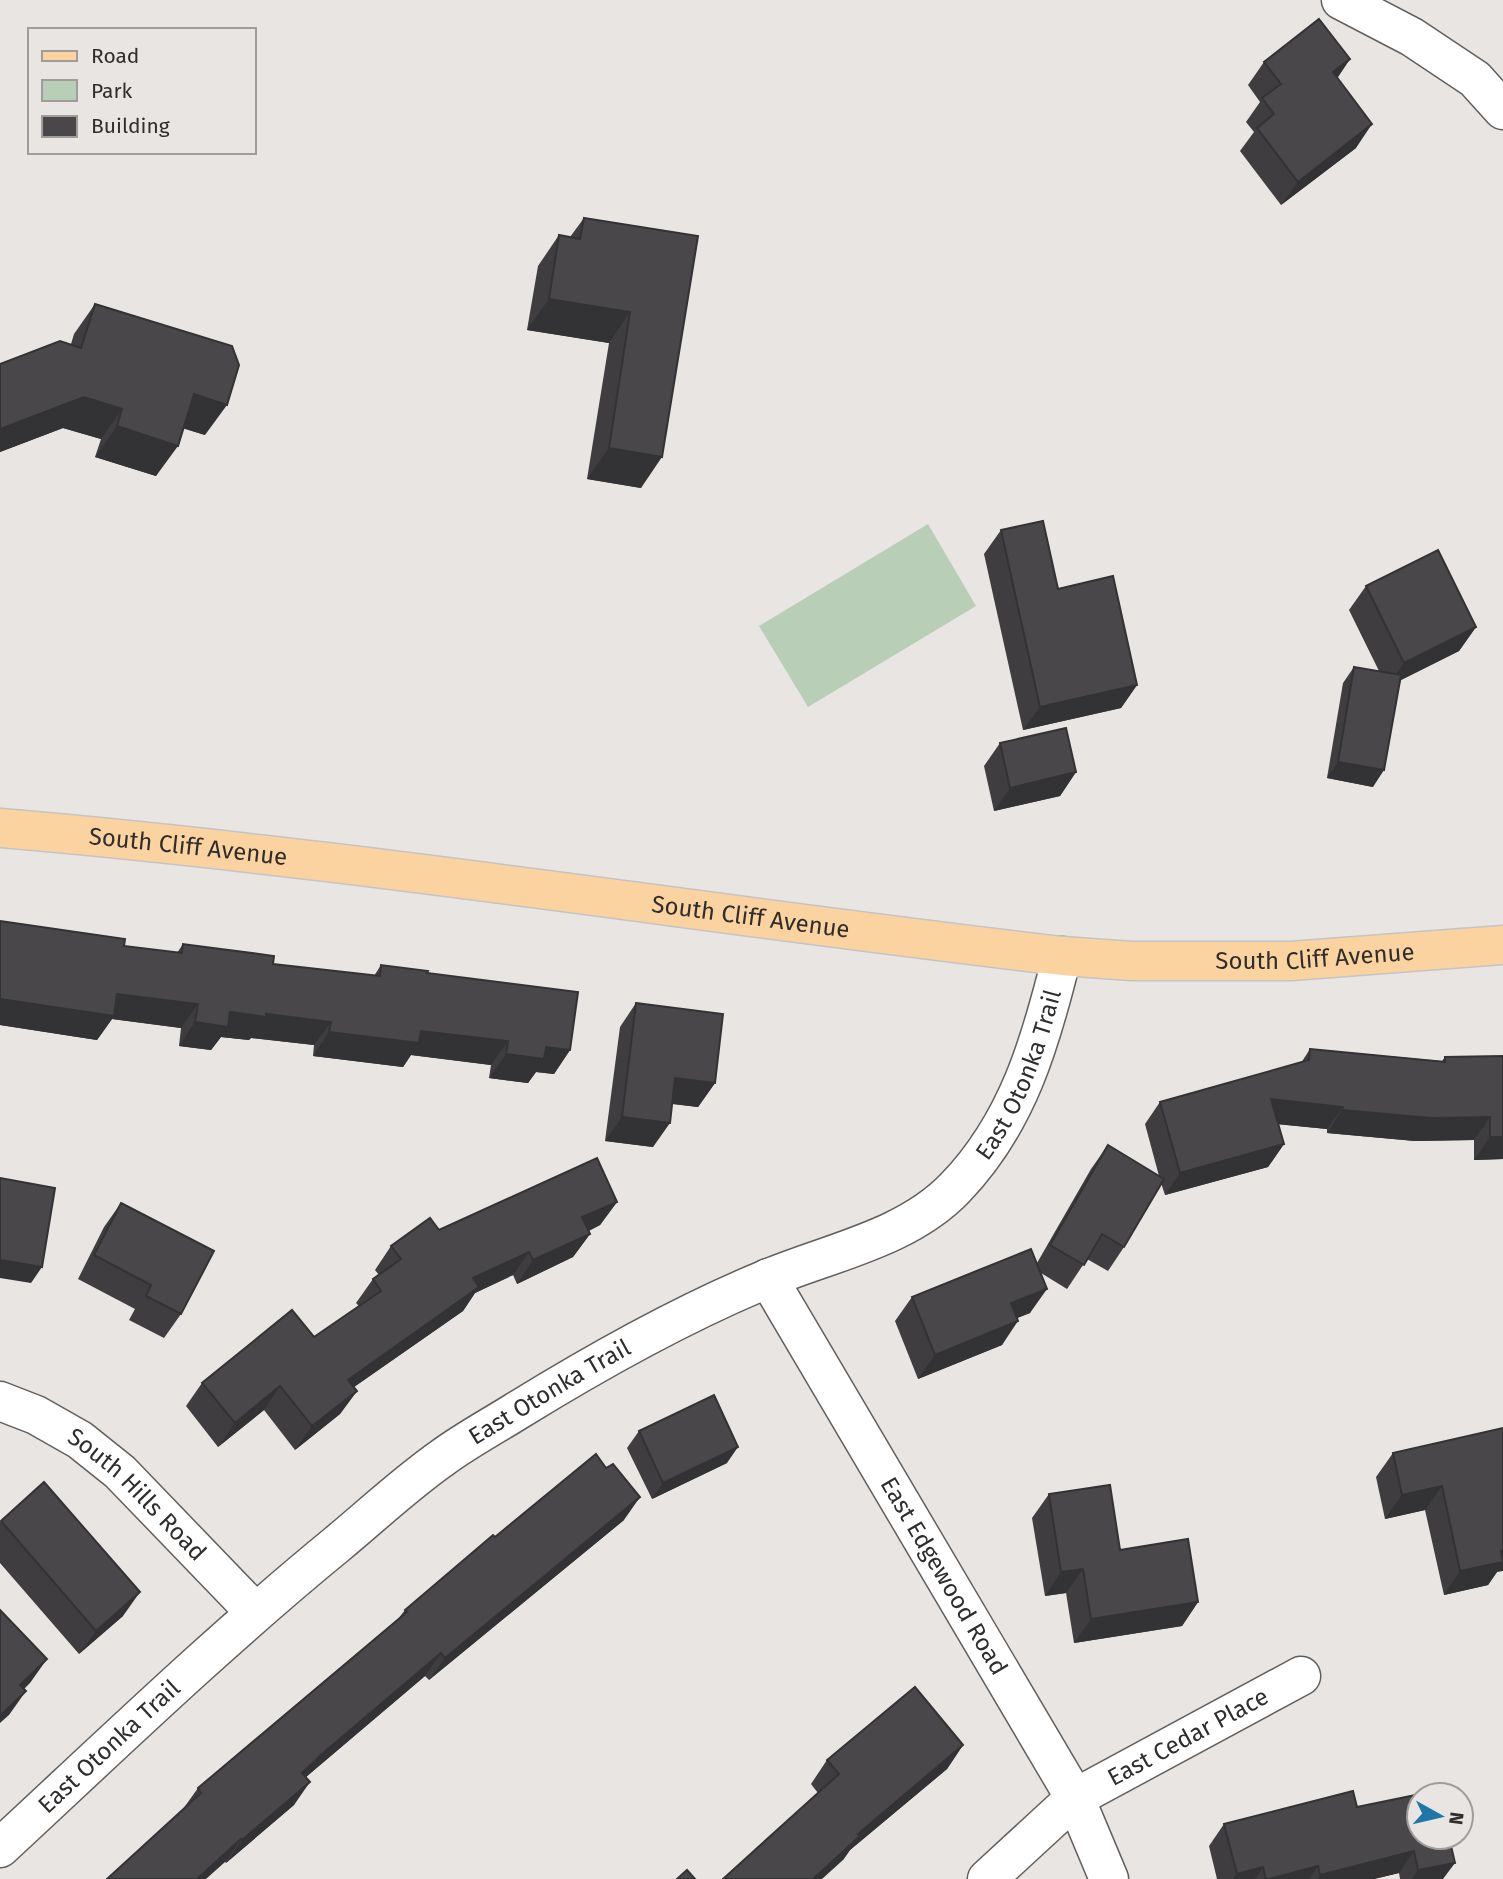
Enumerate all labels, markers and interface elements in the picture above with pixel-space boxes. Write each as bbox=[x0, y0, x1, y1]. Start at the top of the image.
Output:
legend bbox=[28, 28, 256, 154]
text: Road bbox=[91, 43, 139, 69]
text: Park bbox=[91, 78, 133, 104]
text: Building bbox=[91, 113, 170, 139]
street label: South Cliff Avenue bbox=[88, 822, 289, 871]
street label: South Cliff Avenue bbox=[650, 890, 851, 944]
street label: South Cliff Avenue bbox=[1215, 938, 1415, 975]
street label: East Otonka Trail bbox=[970, 986, 1067, 1165]
street label: East Otonka Trail bbox=[464, 1333, 635, 1451]
street label: South Hills Road bbox=[63, 1422, 212, 1566]
street label: East Edgewood Road bbox=[875, 1472, 1013, 1680]
street label: East Otonka Trail bbox=[33, 1674, 186, 1819]
street label: East Cedar Place bbox=[1103, 1682, 1273, 1792]
north arrow bbox=[1405, 1781, 1475, 1851]
text: N bbox=[1444, 1810, 1469, 1826]

